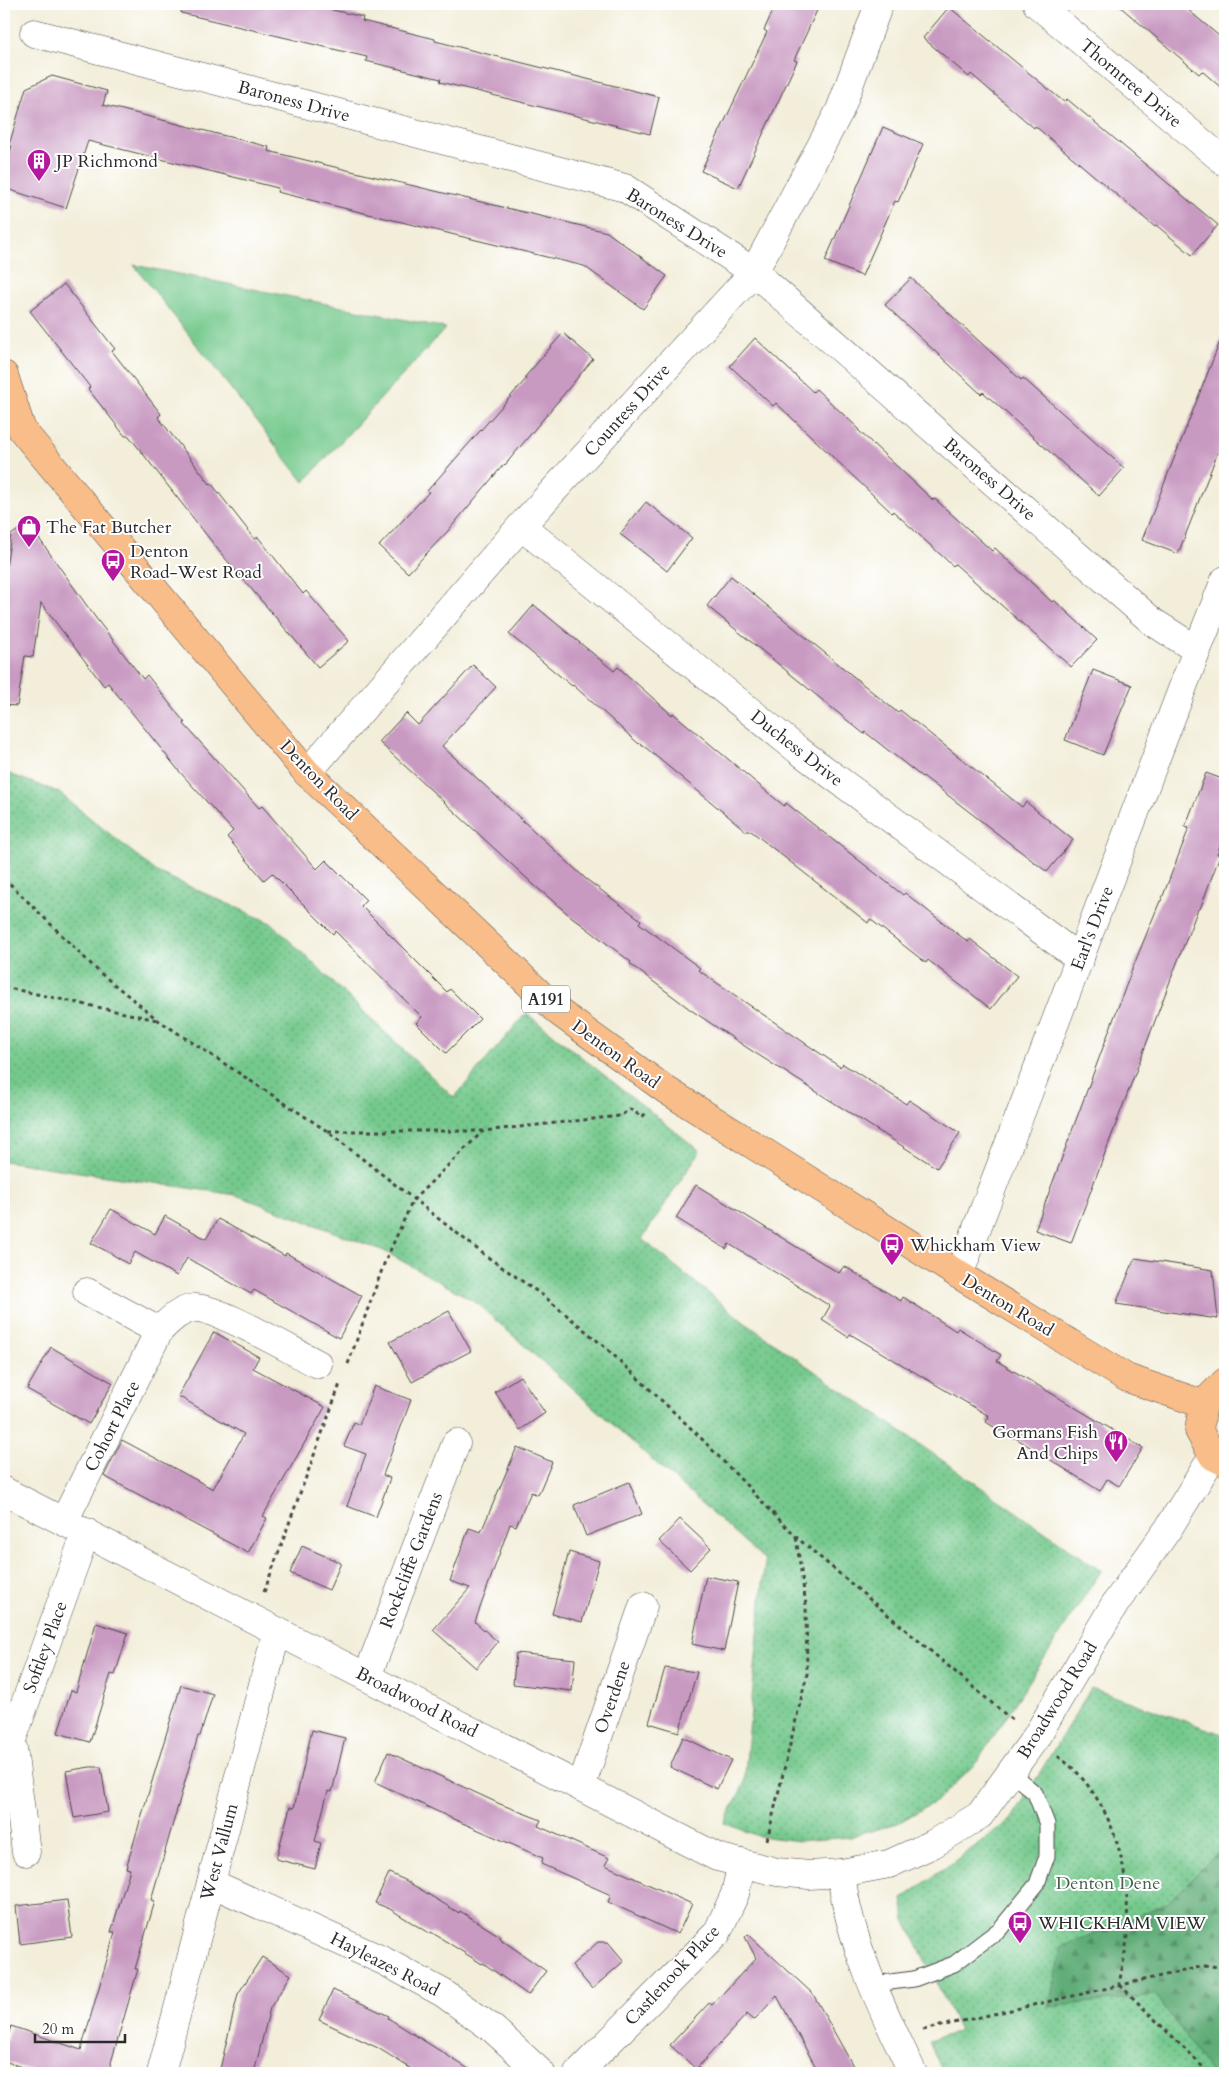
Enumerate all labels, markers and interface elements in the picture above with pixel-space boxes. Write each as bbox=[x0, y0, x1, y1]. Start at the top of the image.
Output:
street label: Thorntree Drive bbox=[1074, 33, 1187, 134]
street label: Baroness Drive bbox=[235, 75, 353, 128]
building icon: JP Richmond bbox=[26, 148, 52, 182]
place label: JP Richmond bbox=[53, 149, 158, 174]
street label: Baroness Drive bbox=[621, 182, 732, 265]
street label: Countess Drive bbox=[579, 358, 676, 462]
street label: Baroness Drive bbox=[938, 432, 1041, 527]
shop icon: The Fat Butcher bbox=[16, 514, 42, 548]
place label: The Fat Butcher bbox=[46, 515, 172, 540]
place label: Denton Road-West Road bbox=[130, 539, 262, 585]
bus stop icon: Denton Road-West Road bbox=[100, 548, 126, 582]
street label: Duchess Drive bbox=[745, 704, 848, 792]
street label: Denton Road bbox=[274, 735, 364, 826]
street label: Earl's Drive bbox=[1065, 882, 1120, 974]
road number: A191 bbox=[522, 986, 570, 1012]
street label: Denton Road bbox=[567, 1014, 665, 1095]
bus stop icon: Whickham View bbox=[879, 1232, 905, 1266]
place label: Whickham View bbox=[909, 1233, 1042, 1258]
street label: Denton Road bbox=[957, 1268, 1059, 1343]
street label: Cohort Place bbox=[79, 1376, 146, 1476]
place label: Gormans Fish And Chips bbox=[992, 1420, 1098, 1466]
restaurant icon: Gormans Fish And Chips bbox=[1103, 1429, 1129, 1463]
street label: Rockcliffe Gardens bbox=[374, 1488, 449, 1632]
street label: Softley Place bbox=[17, 1598, 74, 1697]
street label: Broadwood Road bbox=[1011, 1637, 1104, 1764]
street label: Overdene bbox=[588, 1657, 637, 1737]
street label: Broadwood Road bbox=[352, 1661, 482, 1744]
street label: West Vallum bbox=[194, 1800, 245, 1905]
park label: Denton Dene bbox=[1056, 1871, 1160, 1896]
bus stop icon: WHICKHAM VIEW bbox=[1007, 1910, 1033, 1944]
place label: WHICKHAM VIEW bbox=[1037, 1911, 1206, 1936]
street label: Castlenook Place bbox=[619, 1919, 726, 2031]
street label: Hayleazes Road bbox=[326, 1926, 444, 2003]
scale bar bbox=[35, 2012, 125, 2044]
text: 20 m bbox=[42, 2019, 74, 2039]

